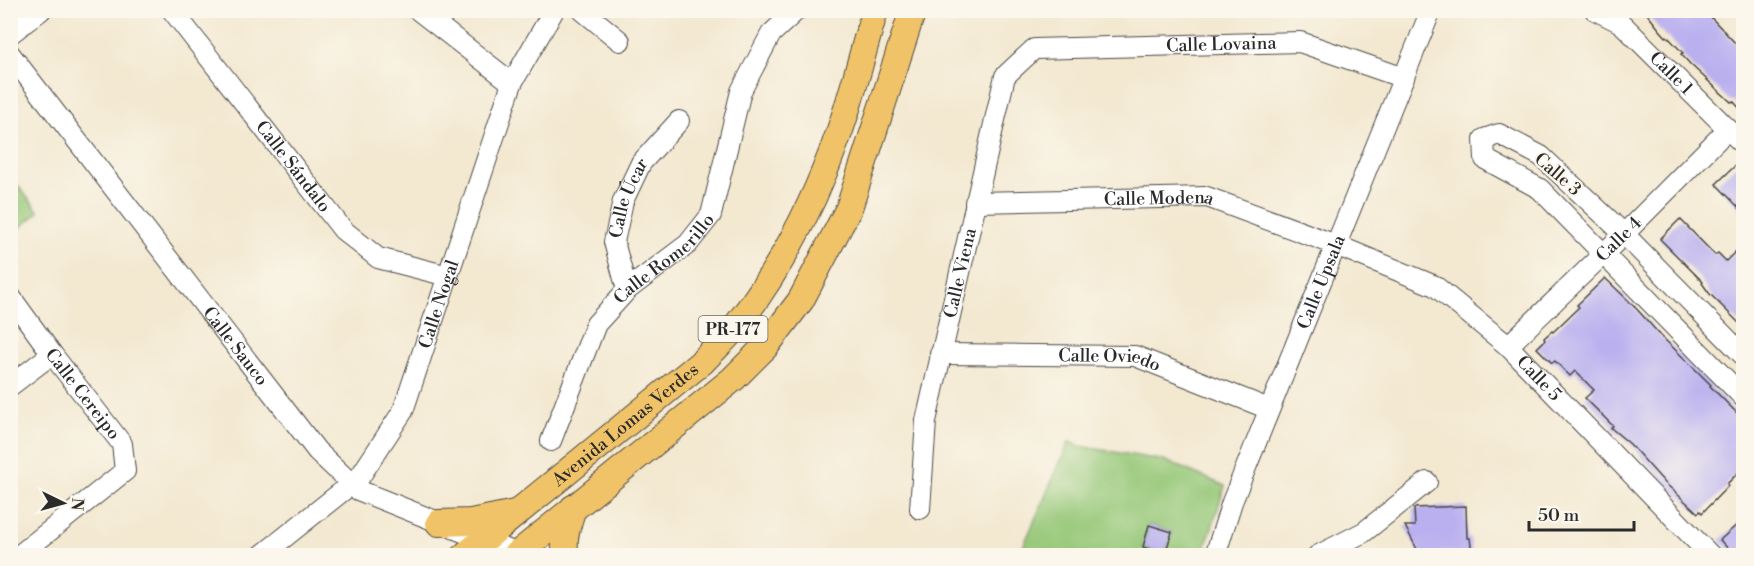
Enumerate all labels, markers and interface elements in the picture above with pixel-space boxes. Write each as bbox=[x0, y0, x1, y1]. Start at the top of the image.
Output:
street label: Calle Lovaina bbox=[1166, 32, 1278, 58]
street label: Calle 1 bbox=[1644, 47, 1698, 100]
street label: Calle Sándalo bbox=[250, 116, 336, 217]
street label: Calle 3 bbox=[1529, 148, 1586, 201]
street label: Calle Úcar bbox=[604, 152, 653, 240]
street label: Calle Modena bbox=[1104, 186, 1218, 211]
street label: Calle Romerillo bbox=[609, 209, 720, 309]
street label: Calle 4 bbox=[1591, 211, 1647, 267]
street label: Calle Viena bbox=[939, 225, 982, 320]
street label: Calle Upsala bbox=[1292, 231, 1351, 333]
street label: Calle Nogal bbox=[414, 256, 465, 352]
street label: Calle Sauco bbox=[198, 302, 273, 390]
road number: PR-177 bbox=[698, 316, 768, 342]
street label: Calle Cereipo bbox=[40, 344, 125, 444]
street label: Calle Oviedo bbox=[1058, 344, 1164, 377]
street label: Calle 5 bbox=[1511, 351, 1566, 406]
street label: Avenida Lomas Verdes bbox=[547, 358, 704, 492]
north arrow bbox=[33, 473, 93, 533]
scale bar bbox=[1529, 494, 1634, 532]
text: N bbox=[66, 497, 87, 512]
text: 50 m bbox=[1538, 504, 1580, 527]

